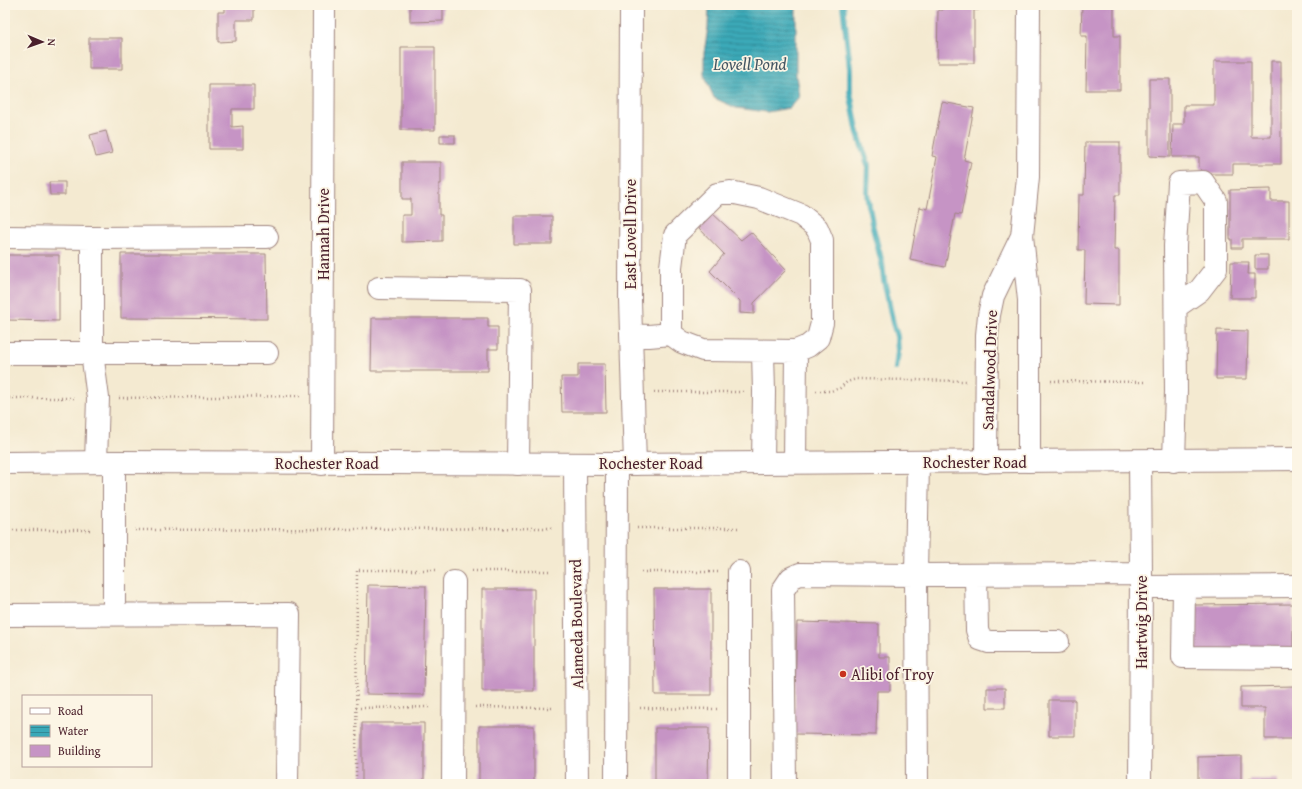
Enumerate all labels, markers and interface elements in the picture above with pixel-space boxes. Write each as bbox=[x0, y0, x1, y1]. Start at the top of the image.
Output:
north arrow bbox=[22, 22, 62, 62]
text: N bbox=[44, 38, 60, 47]
water label: Lovell Pond bbox=[712, 51, 787, 76]
street label: East Lovell Drive bbox=[618, 179, 642, 289]
street label: Hannah Drive bbox=[311, 188, 335, 280]
street label: Sandalwood Drive bbox=[975, 309, 1003, 431]
street label: Rochester Road bbox=[923, 450, 1027, 474]
street label: Rochester Road bbox=[275, 451, 379, 475]
street label: Rochester Road bbox=[599, 451, 703, 475]
street label: Alameda Boulevard bbox=[563, 558, 589, 689]
street label: Hartwig Drive bbox=[1129, 575, 1153, 669]
place label: Alibi of Troy bbox=[851, 662, 934, 686]
marker: Alibi of Troy bbox=[838, 669, 848, 679]
legend bbox=[22, 695, 152, 767]
text: Road bbox=[58, 702, 84, 719]
text: Water bbox=[58, 722, 88, 739]
text: Building bbox=[58, 742, 101, 759]

